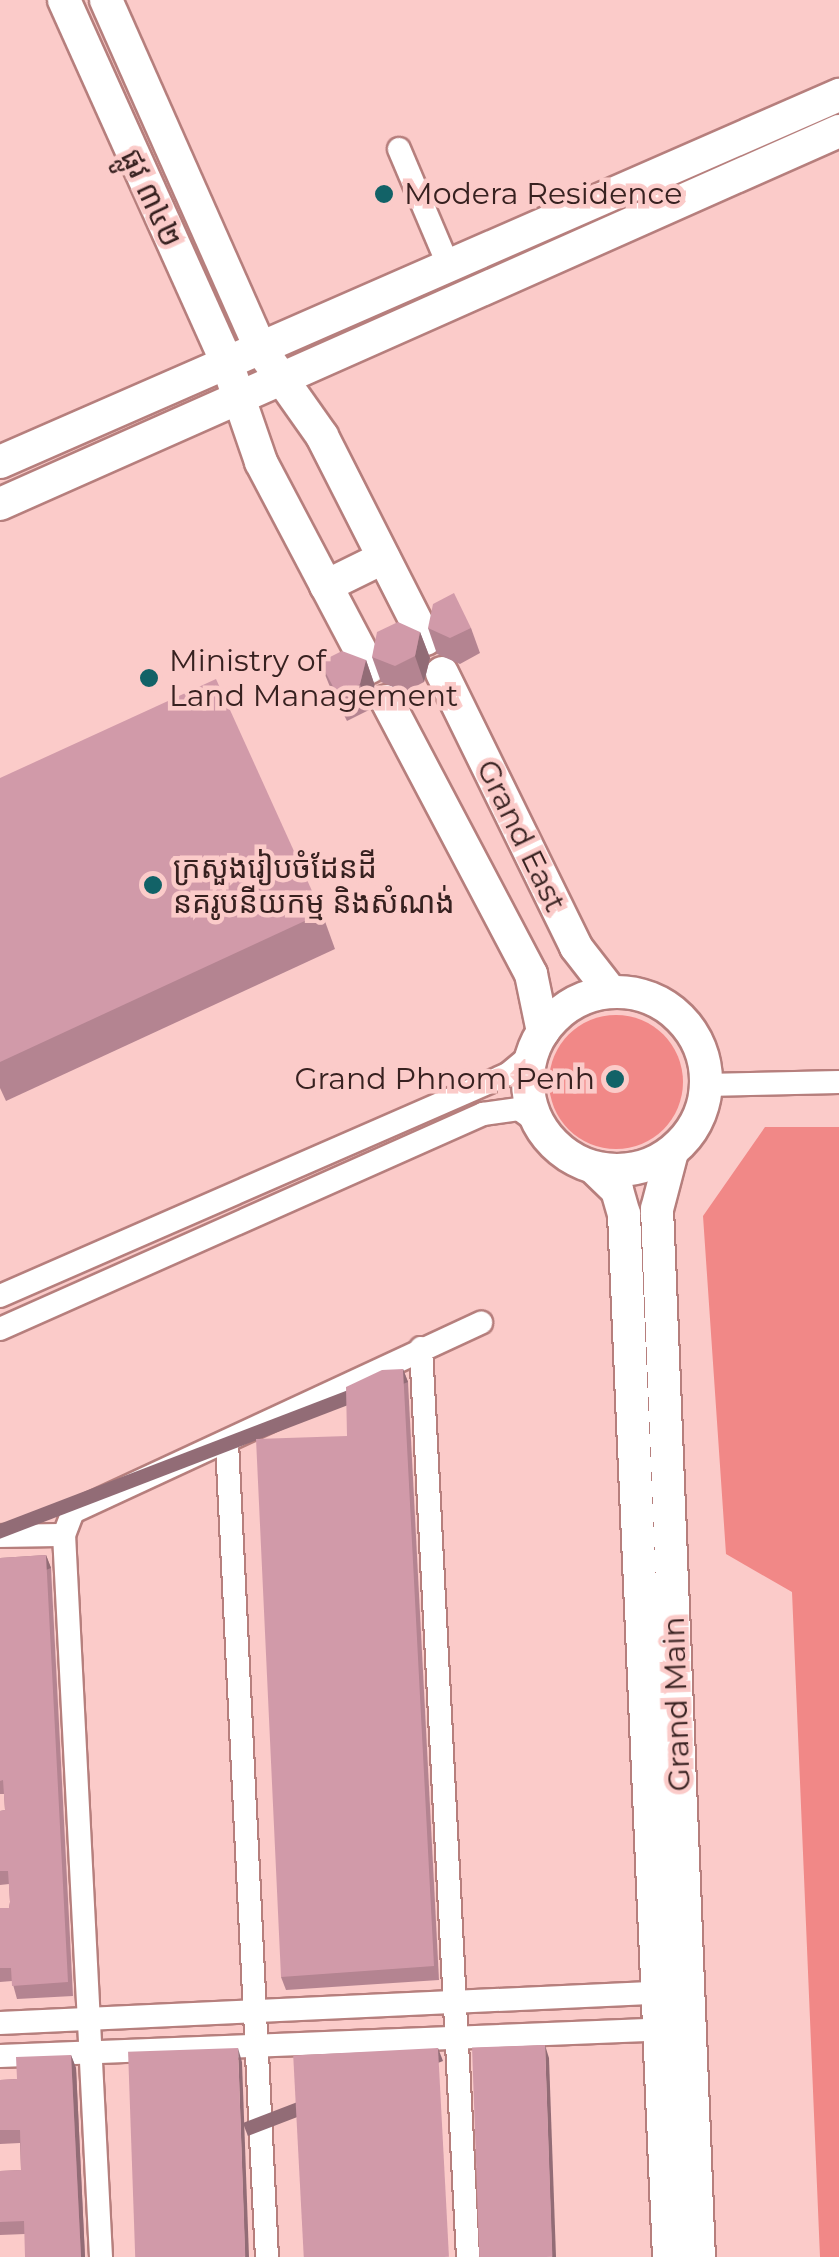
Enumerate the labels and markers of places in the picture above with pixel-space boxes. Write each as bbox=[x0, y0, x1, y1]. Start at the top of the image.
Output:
place label: Modera Residence bbox=[404, 176, 682, 212]
marker: Modera Residence bbox=[373, 183, 395, 205]
place label: Ministry of Land Management bbox=[169, 643, 458, 714]
marker: Ministry of Land Management bbox=[138, 667, 160, 689]
place label: ក្រសួងរៀបចំដែនដី នគរូបនីយកម្ម និងសំណង់ bbox=[173, 850, 455, 920]
marker: ក្រសួងរៀបចំដែនដី នគរូបនីយកម្ម និងសំណង់ bbox=[142, 874, 164, 896]
place label: Grand Phnom Penh bbox=[294, 1061, 595, 1097]
marker: Grand Phnom Penh bbox=[604, 1068, 626, 1090]

